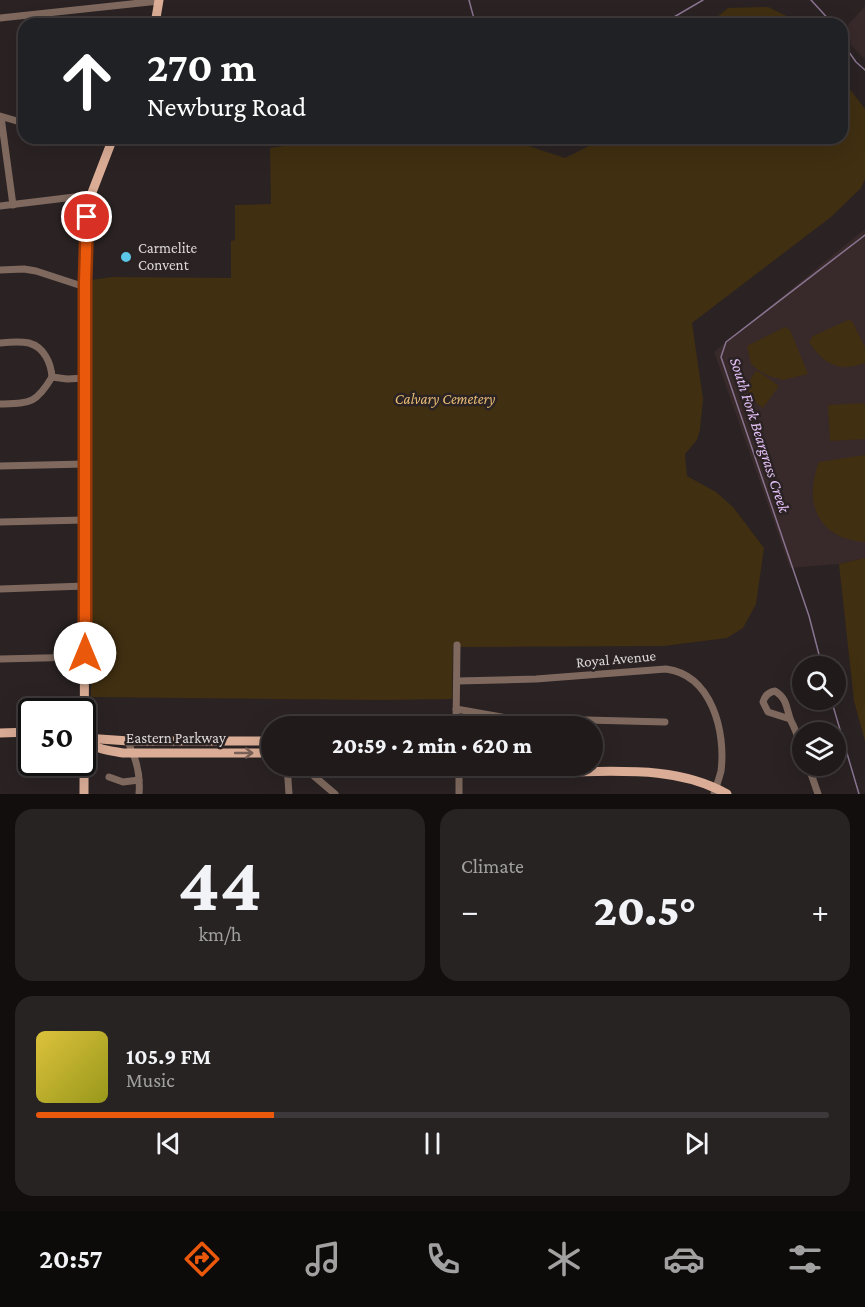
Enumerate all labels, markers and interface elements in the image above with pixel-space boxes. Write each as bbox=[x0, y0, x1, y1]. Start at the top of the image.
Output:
icon: ahead bbox=[48, 42, 126, 120]
text: 270 m bbox=[147, 43, 256, 90]
text: Newburg Road bbox=[147, 92, 306, 122]
pin bbox=[61, 191, 112, 242]
icon: arrive bbox=[70, 200, 103, 233]
place label: Carmelite Convent bbox=[138, 240, 197, 273]
marker: Carmelite Convent bbox=[119, 250, 133, 264]
water label: South Fork Beargrass Creek bbox=[726, 355, 793, 516]
park label: Calvary Cemetery bbox=[395, 391, 495, 408]
position arrow bbox=[53, 621, 117, 685]
street label: Royal Avenue bbox=[575, 647, 657, 671]
map controls bbox=[792, 656, 846, 776]
button: search bbox=[792, 656, 846, 710]
speed limit sign: 50 bbox=[18, 698, 96, 776]
button: layers bbox=[792, 722, 846, 776]
street label: Eastern Parkway bbox=[126, 730, 226, 747]
text: 20:59 · 2 min · 620 m bbox=[332, 733, 532, 758]
one-way arrow bbox=[234, 747, 254, 759]
text: 44 bbox=[178, 840, 262, 927]
text: Climate bbox=[461, 855, 524, 877]
text: 20.5° bbox=[593, 885, 697, 935]
text: − bbox=[461, 892, 478, 929]
text: + bbox=[812, 892, 829, 929]
text: km/h bbox=[198, 923, 242, 945]
text: 105.9 FM bbox=[126, 1044, 211, 1069]
text: Music bbox=[126, 1069, 175, 1091]
icon: previous bbox=[152, 1127, 185, 1160]
icon: pause bbox=[416, 1127, 449, 1160]
icon: next bbox=[680, 1127, 713, 1160]
icon: directions bbox=[181, 1238, 223, 1280]
icon: music bbox=[302, 1238, 344, 1280]
icon: phone bbox=[422, 1238, 464, 1280]
icon: climate bbox=[543, 1238, 585, 1280]
icon: car bbox=[663, 1238, 705, 1280]
icon: filters bbox=[784, 1238, 826, 1280]
text: 20:57 bbox=[39, 1244, 103, 1274]

